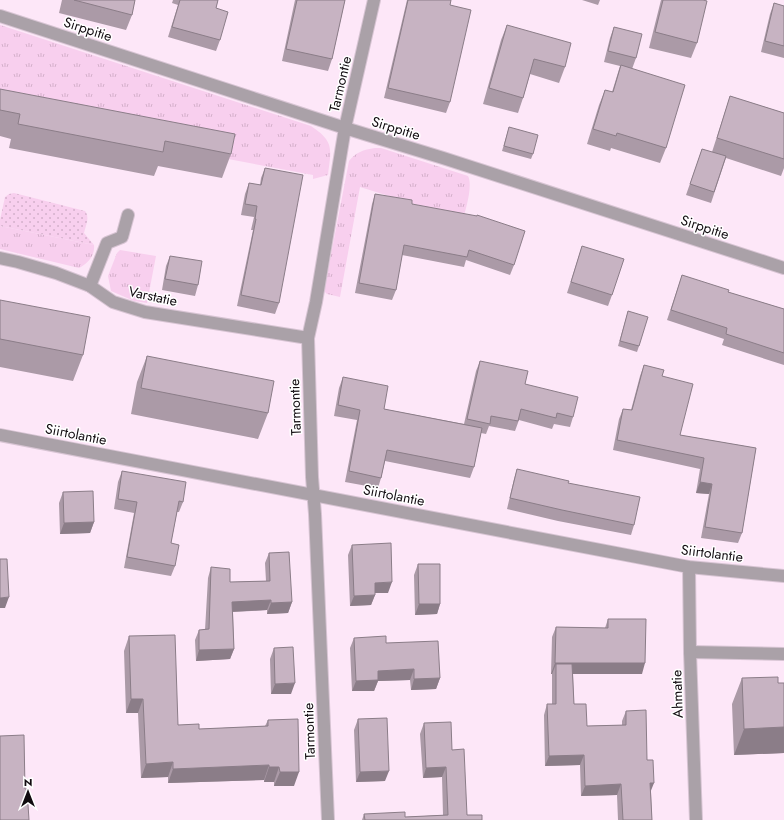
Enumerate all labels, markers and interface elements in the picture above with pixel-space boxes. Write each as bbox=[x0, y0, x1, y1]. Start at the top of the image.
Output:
street label: Sirppitie bbox=[61, 12, 115, 46]
street label: Tarmontie bbox=[324, 54, 356, 114]
street label: Sirppitie bbox=[369, 111, 423, 145]
street label: Sirppitie bbox=[678, 210, 732, 244]
street label: Varstatie bbox=[127, 281, 179, 311]
street label: Tarmontie bbox=[284, 378, 306, 436]
street label: Siirtolantie bbox=[44, 418, 108, 450]
street label: Siirtolantie bbox=[362, 479, 426, 511]
street label: Siirtolantie bbox=[680, 539, 744, 567]
street label: Ahmatie bbox=[666, 669, 688, 719]
street label: Tarmontie bbox=[298, 702, 320, 760]
north arrow bbox=[8, 772, 48, 812]
text: N bbox=[24, 774, 32, 790]

